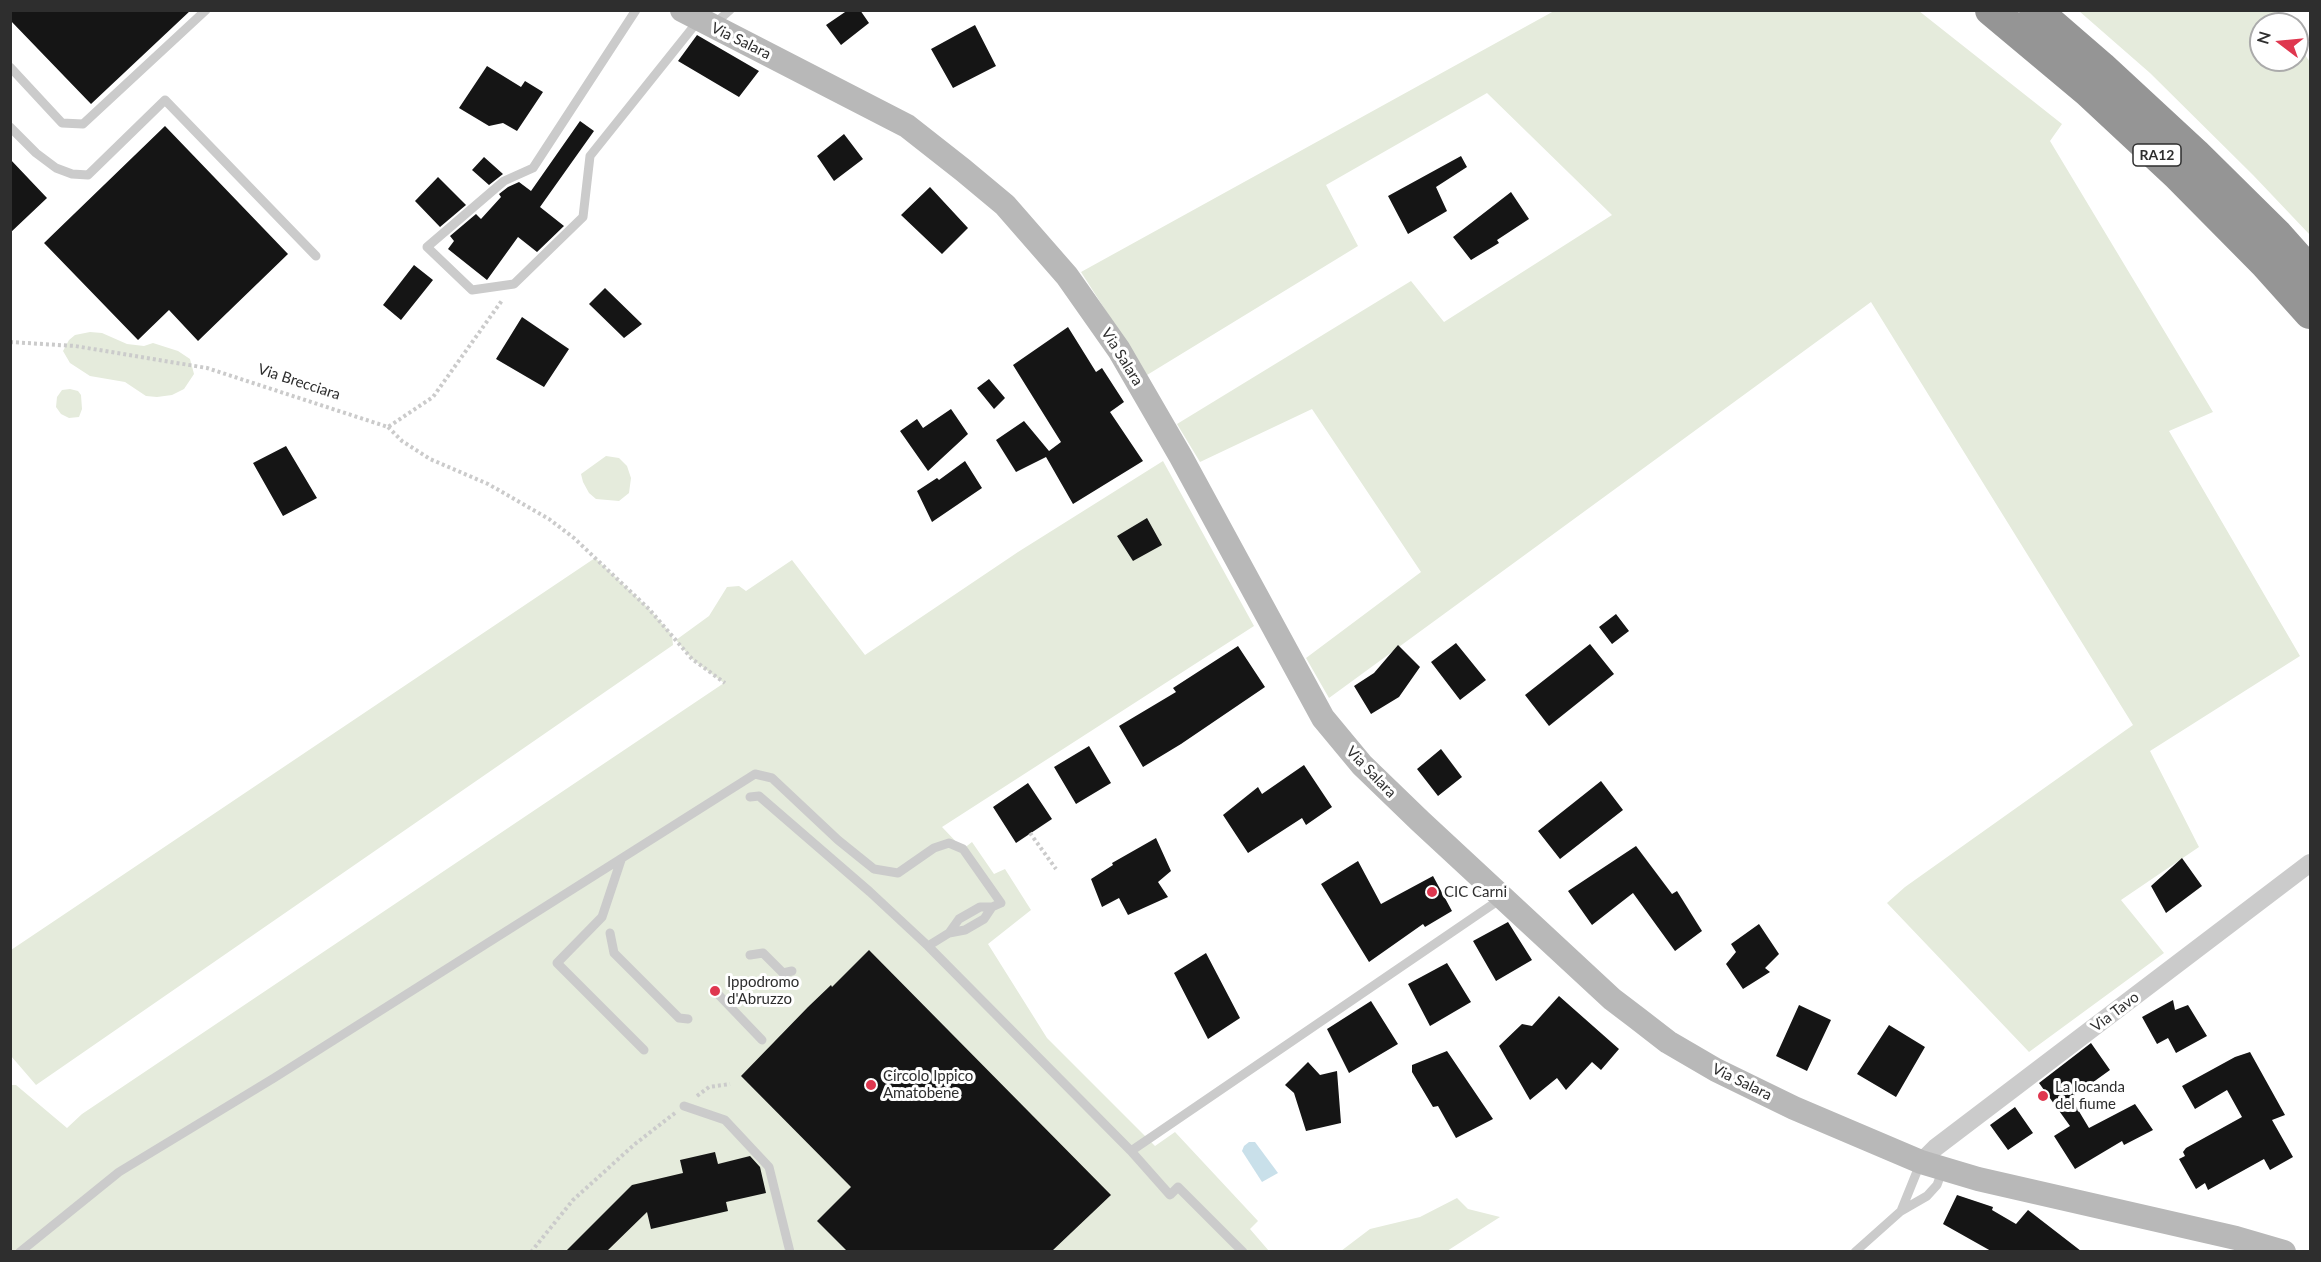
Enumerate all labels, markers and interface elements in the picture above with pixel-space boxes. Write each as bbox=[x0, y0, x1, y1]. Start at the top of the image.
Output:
north arrow bbox=[2249, 12, 2309, 72]
street label: Via Salara bbox=[708, 19, 774, 63]
text: N bbox=[2252, 29, 2274, 46]
road number: RA12 bbox=[2133, 144, 2181, 166]
street label: Via Salara bbox=[1097, 325, 1147, 389]
street label: Via Brecciara bbox=[255, 360, 343, 404]
street label: Via Salara bbox=[1342, 743, 1400, 801]
place label: CIC Carni bbox=[1444, 883, 1507, 901]
marker: CIC Carni bbox=[1425, 885, 1439, 899]
place label: Ippodromo d'Abruzzo bbox=[727, 973, 799, 1008]
marker: Ippodromo d'Abruzzo bbox=[708, 984, 722, 998]
street label: Via Tavo bbox=[2087, 988, 2143, 1036]
street label: Via Salara bbox=[1709, 1060, 1775, 1104]
place label: Circolo Ippico Amatobene bbox=[883, 1067, 973, 1102]
marker: Circolo Ippico Amatobene bbox=[864, 1078, 878, 1092]
place label: La locanda del fiume bbox=[2055, 1078, 2125, 1113]
marker: La locanda del fiume bbox=[2036, 1089, 2050, 1103]

